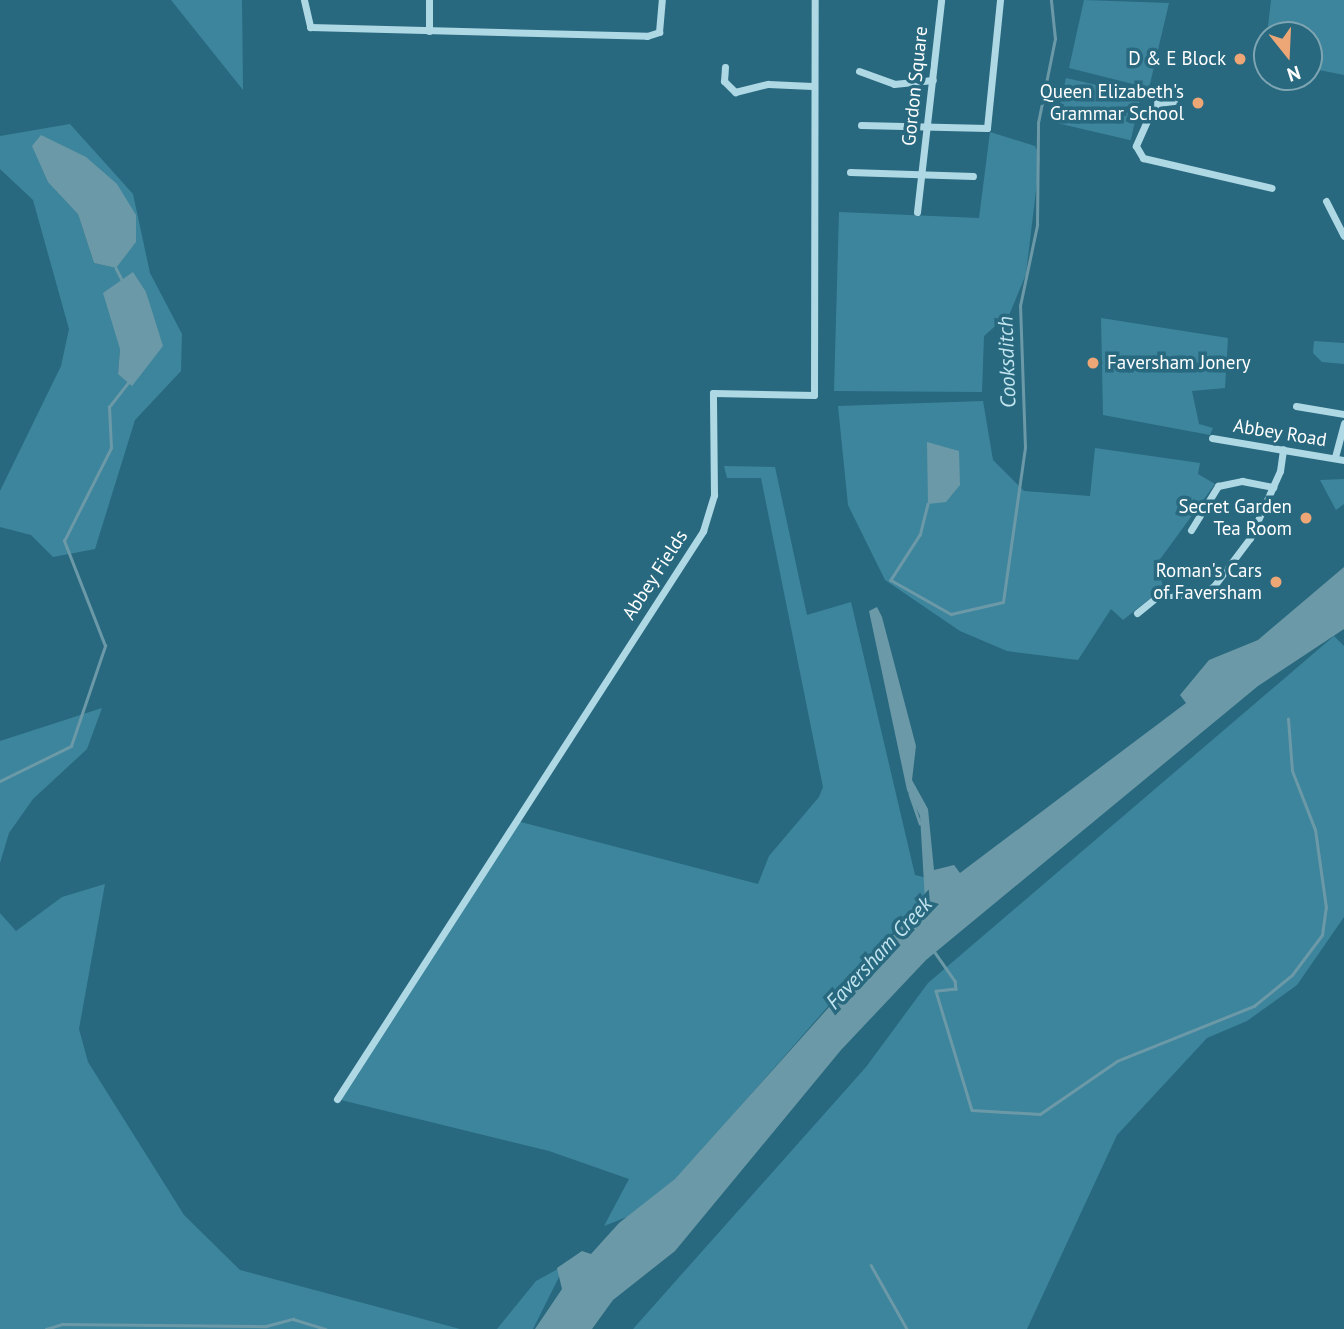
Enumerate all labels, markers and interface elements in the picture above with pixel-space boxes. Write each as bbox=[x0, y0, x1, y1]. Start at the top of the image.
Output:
north arrow bbox=[1253, 21, 1323, 91]
street label: Gordon Square bbox=[897, 25, 933, 147]
place label: D & E Block bbox=[1128, 48, 1226, 70]
marker: D & E Block bbox=[1232, 51, 1248, 67]
text: N bbox=[1284, 61, 1304, 87]
place label: Queen Elizabeth's Grammar School bbox=[1040, 81, 1184, 125]
marker: Queen Elizabeth's Grammar School bbox=[1190, 95, 1206, 111]
water label: Cooksditch bbox=[993, 316, 1021, 408]
place label: Faversham Jonery bbox=[1107, 352, 1251, 374]
marker: Faversham Jonery bbox=[1085, 355, 1101, 371]
street label: Abbey Road bbox=[1231, 414, 1329, 452]
place label: Secret Garden Tea Room bbox=[1178, 496, 1292, 540]
marker: Secret Garden Tea Room bbox=[1298, 510, 1314, 526]
street label: Abbey Fields bbox=[617, 526, 693, 624]
place label: Roman's Cars of Faversham bbox=[1153, 560, 1262, 604]
marker: Roman's Cars of Faversham bbox=[1268, 574, 1284, 590]
water label: Faversham Creek bbox=[821, 892, 937, 1014]

